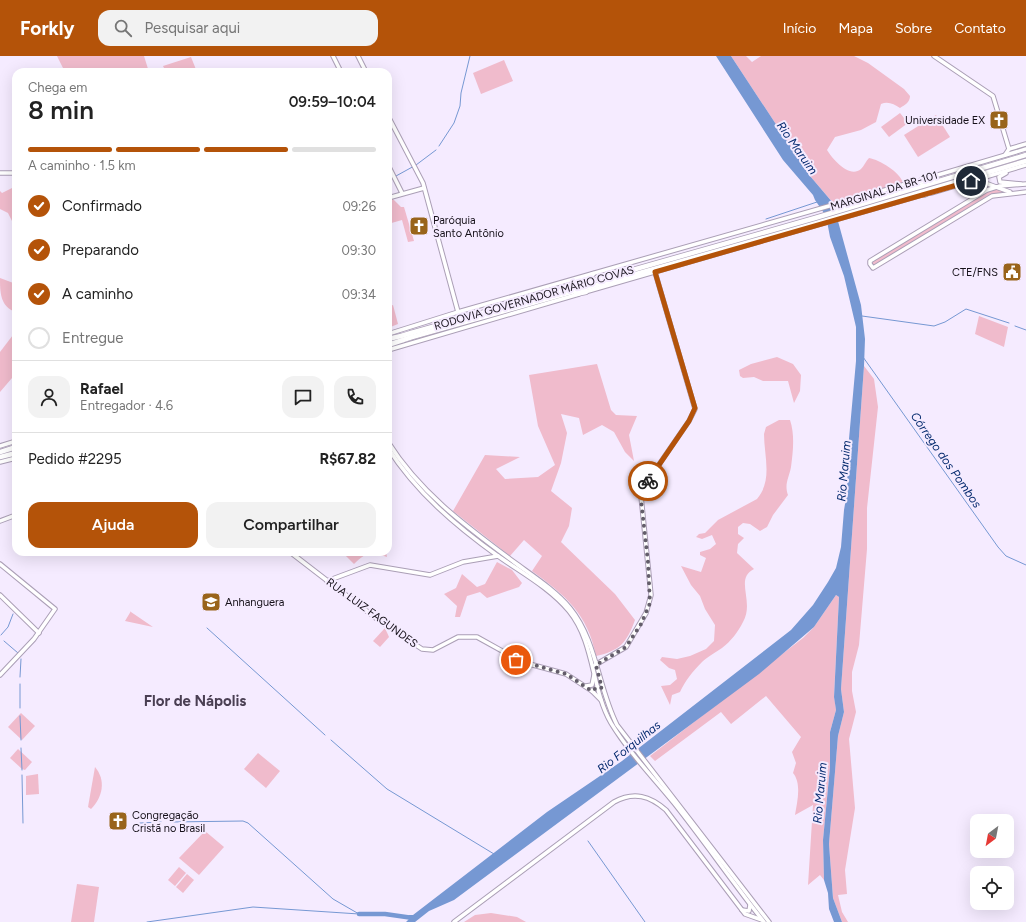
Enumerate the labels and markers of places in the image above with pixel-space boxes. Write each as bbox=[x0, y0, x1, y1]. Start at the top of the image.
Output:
church icon: Universidade EX bbox=[988, 109, 1010, 131]
place label: Universidade EX bbox=[905, 114, 985, 127]
pin bbox=[954, 164, 988, 198]
place label: Paróquia Santo Antônio bbox=[433, 214, 504, 240]
church icon: Paróquia Santo Antônio bbox=[408, 215, 430, 237]
public building icon: CTE/FNS bbox=[1001, 261, 1023, 283]
place label: CTE/FNS bbox=[952, 266, 998, 279]
school or university icon: Anhanguera bbox=[200, 591, 222, 613]
place label: Anhanguera bbox=[225, 596, 284, 609]
pin bbox=[499, 643, 533, 677]
place label: Congregação Cristã no Brasil bbox=[132, 809, 205, 835]
church icon: Congregação Cristã no Brasil bbox=[107, 810, 129, 832]

